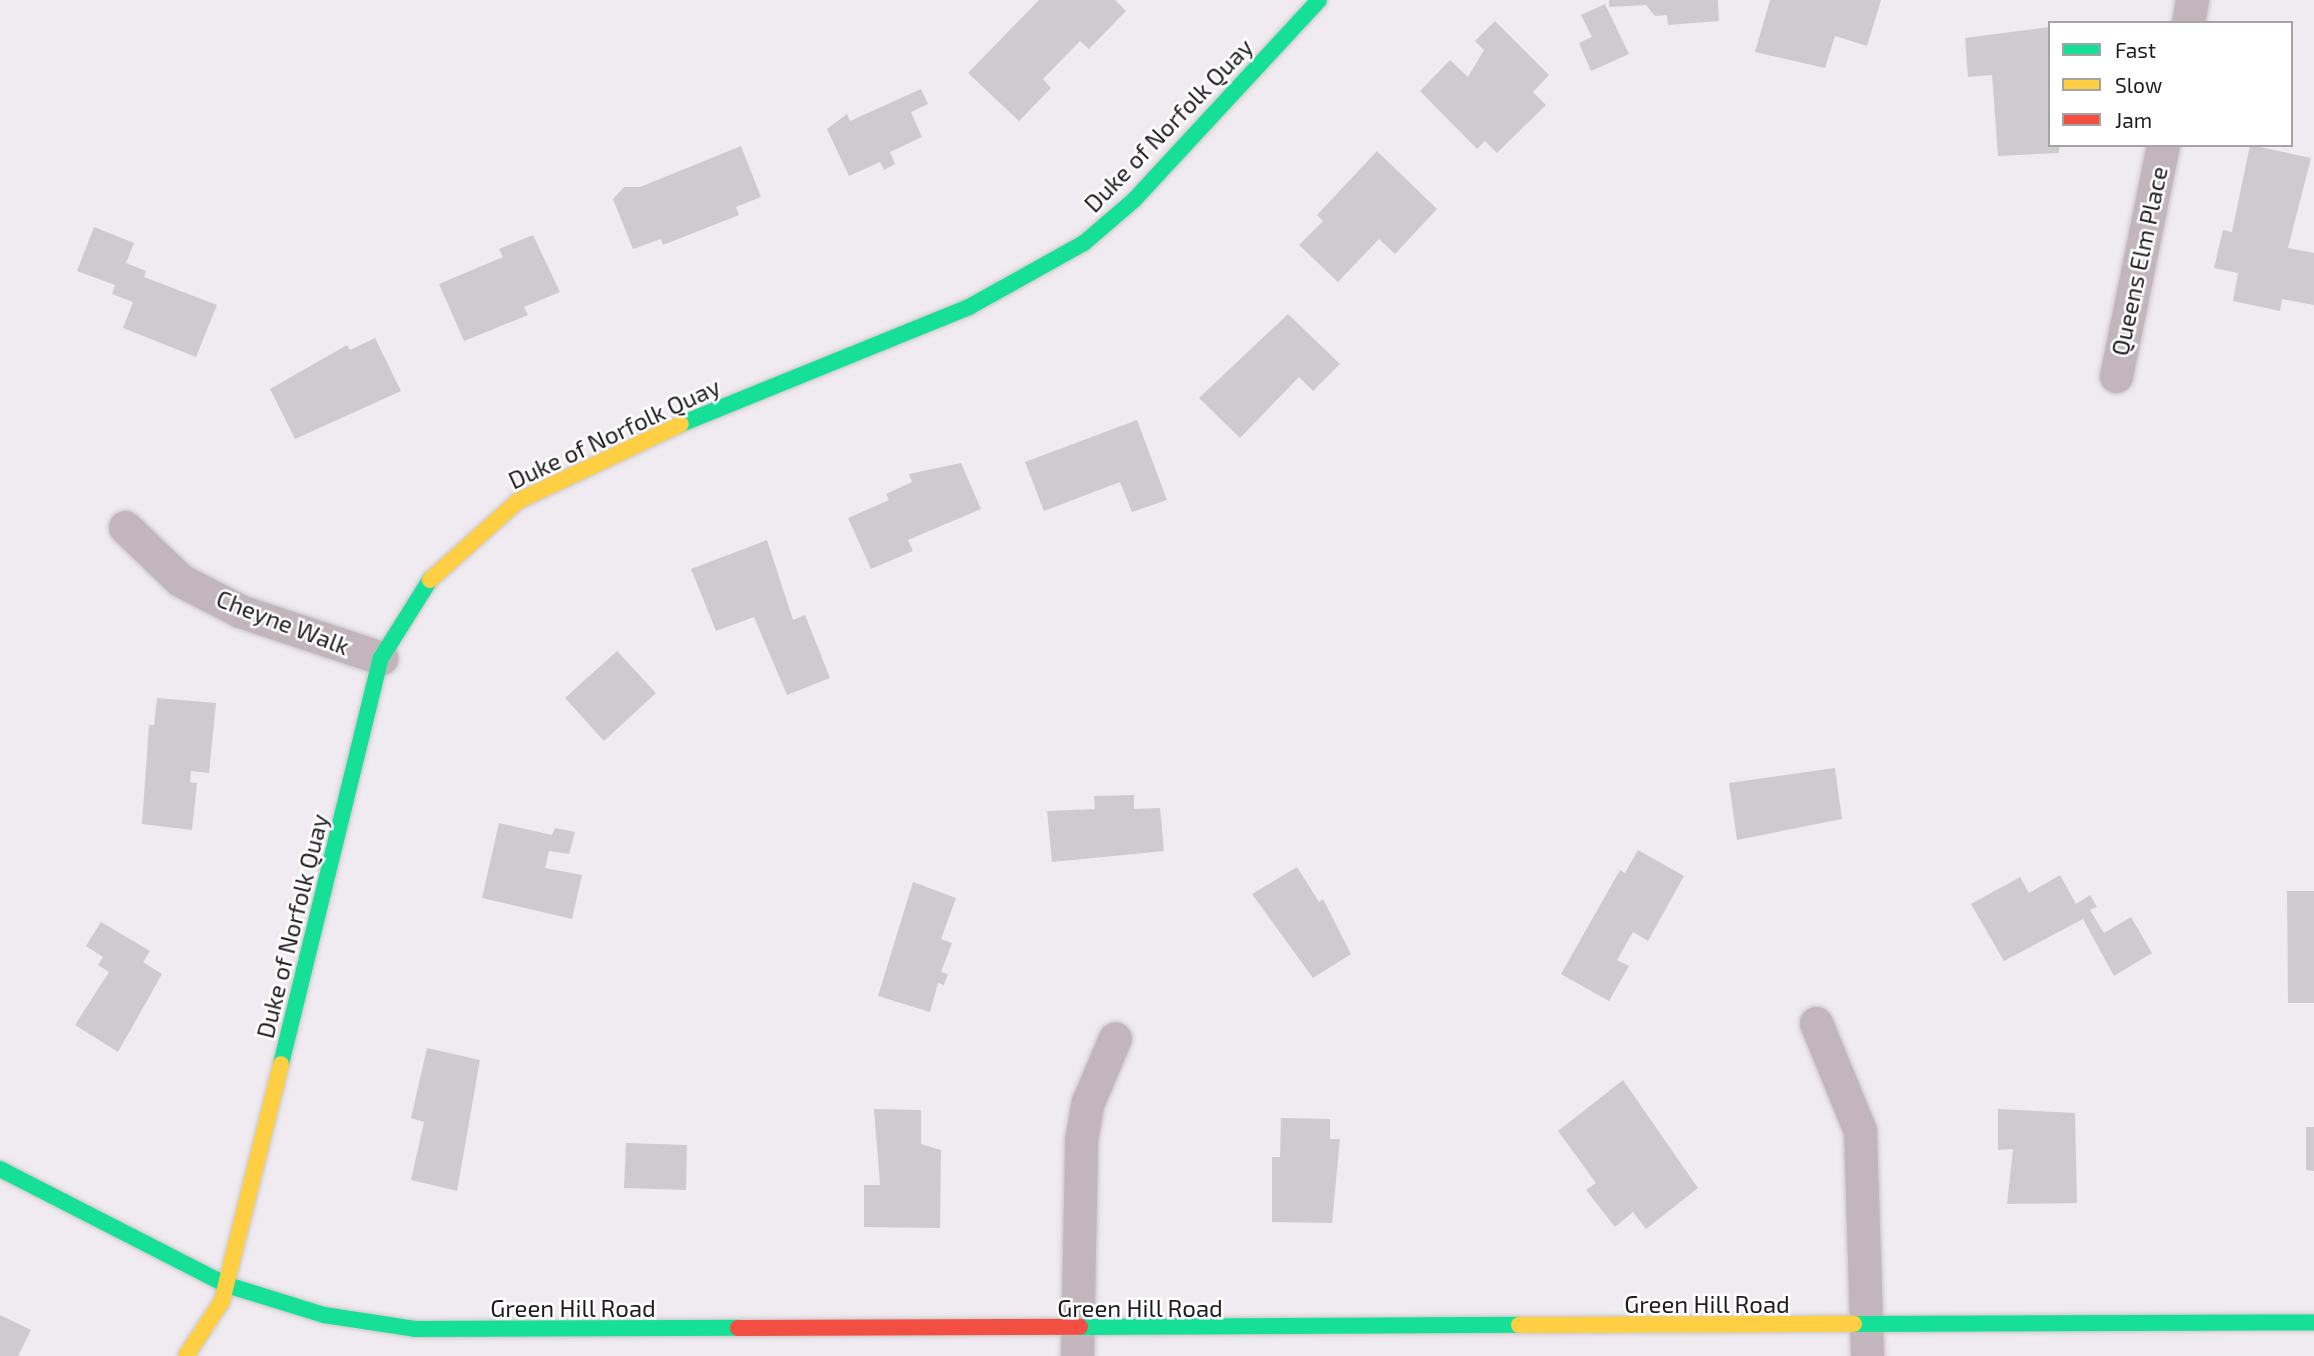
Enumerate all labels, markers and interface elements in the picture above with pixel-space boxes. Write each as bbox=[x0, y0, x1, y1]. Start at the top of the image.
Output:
legend bbox=[2048, 21, 2293, 147]
street label: Duke of Norfolk Quay bbox=[1077, 32, 1259, 218]
text: Fast bbox=[2115, 37, 2156, 62]
text: Slow bbox=[2115, 72, 2162, 97]
text: Jam bbox=[2115, 107, 2152, 132]
street label: Queens Elm Place bbox=[2105, 164, 2173, 358]
street label: Duke of Norfolk Quay bbox=[503, 371, 725, 495]
street label: Cheyne Walk bbox=[212, 583, 354, 661]
street label: Duke of Norfolk Quay bbox=[250, 811, 334, 1041]
street label: Green Hill Road bbox=[1624, 1290, 1790, 1318]
street label: Green Hill Road bbox=[490, 1294, 656, 1322]
street label: Green Hill Road bbox=[1057, 1294, 1223, 1322]

